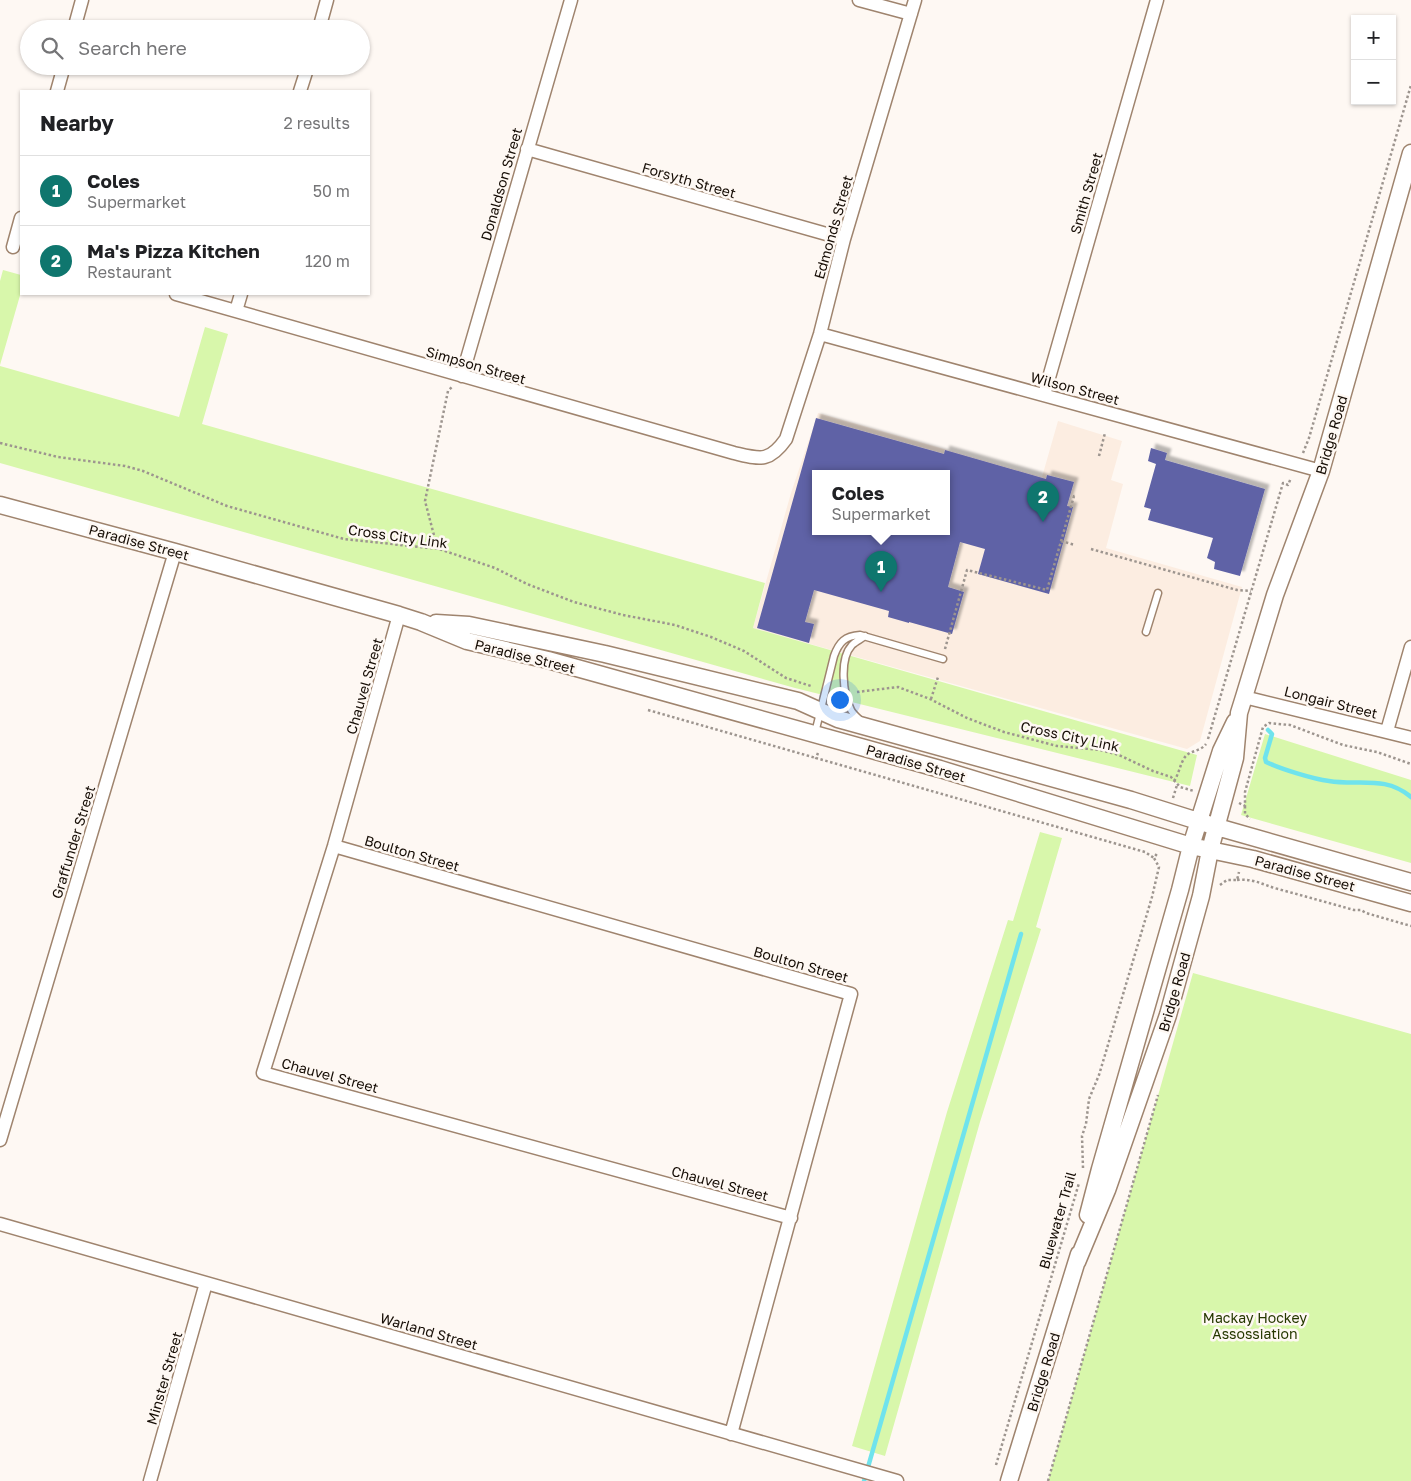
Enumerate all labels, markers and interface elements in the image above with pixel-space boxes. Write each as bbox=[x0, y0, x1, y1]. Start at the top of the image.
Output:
map controls bbox=[1351, 15, 1396, 105]
button: + bbox=[1351, 15, 1396, 60]
search box bbox=[20, 20, 370, 75]
icon: search bbox=[38, 34, 66, 62]
text: Search here bbox=[78, 36, 187, 59]
button: − bbox=[1351, 60, 1396, 105]
text: Nearby bbox=[40, 110, 114, 136]
text: 2 results bbox=[284, 113, 350, 133]
street label: Donaldson Street bbox=[477, 125, 525, 243]
street label: Smith Street bbox=[1066, 150, 1106, 236]
street label: Forsyth Street bbox=[640, 158, 738, 202]
text: Coles bbox=[87, 169, 140, 192]
street label: Edmonds Street bbox=[810, 173, 856, 281]
text: 1 bbox=[52, 181, 60, 201]
text: 50 m bbox=[313, 181, 350, 201]
text: Supermarket bbox=[87, 192, 186, 212]
text: Ma's Pizza Kitchen bbox=[87, 239, 260, 262]
text: 2 bbox=[51, 251, 61, 271]
text: 120 m bbox=[305, 251, 350, 271]
text: Restaurant bbox=[87, 262, 172, 282]
street label: Simpson Street bbox=[424, 343, 528, 387]
street label: Wilson Street bbox=[1029, 368, 1121, 408]
street label: Bridge Road bbox=[1312, 393, 1350, 477]
popup bbox=[812, 470, 950, 535]
text: Coles bbox=[831, 481, 884, 504]
pin: 2 bbox=[1027, 481, 1059, 522]
text: Supermarket bbox=[831, 504, 931, 524]
street label: Paradise Street bbox=[87, 520, 191, 564]
street label: Cross City Link bbox=[347, 521, 449, 551]
pin: 1 bbox=[865, 551, 897, 592]
street label: Paradise Street bbox=[473, 635, 577, 677]
street label: Chauvel Street bbox=[342, 636, 386, 736]
street label: Longair Street bbox=[1283, 682, 1379, 722]
your location bbox=[827, 687, 853, 713]
street label: Cross City Link bbox=[1019, 717, 1121, 755]
street label: Paradise Street bbox=[864, 741, 968, 785]
street label: Graffunder Street bbox=[48, 783, 98, 901]
street label: Boulton Street bbox=[363, 831, 461, 875]
street label: Paradise Street bbox=[1253, 851, 1357, 895]
street label: Boulton Street bbox=[752, 942, 850, 986]
street label: Bridge Road bbox=[1155, 950, 1193, 1034]
street label: Chauvel Street bbox=[280, 1054, 380, 1096]
street label: Chauvel Street bbox=[670, 1162, 770, 1204]
street label: Bluewater Trail bbox=[1035, 1169, 1079, 1271]
street label: Warland Street bbox=[378, 1309, 480, 1353]
park label: Mackay Hockey Assossiation bbox=[1203, 1309, 1307, 1342]
street label: Minster Street bbox=[143, 1330, 185, 1426]
street label: Bridge Road bbox=[1023, 1330, 1063, 1414]

